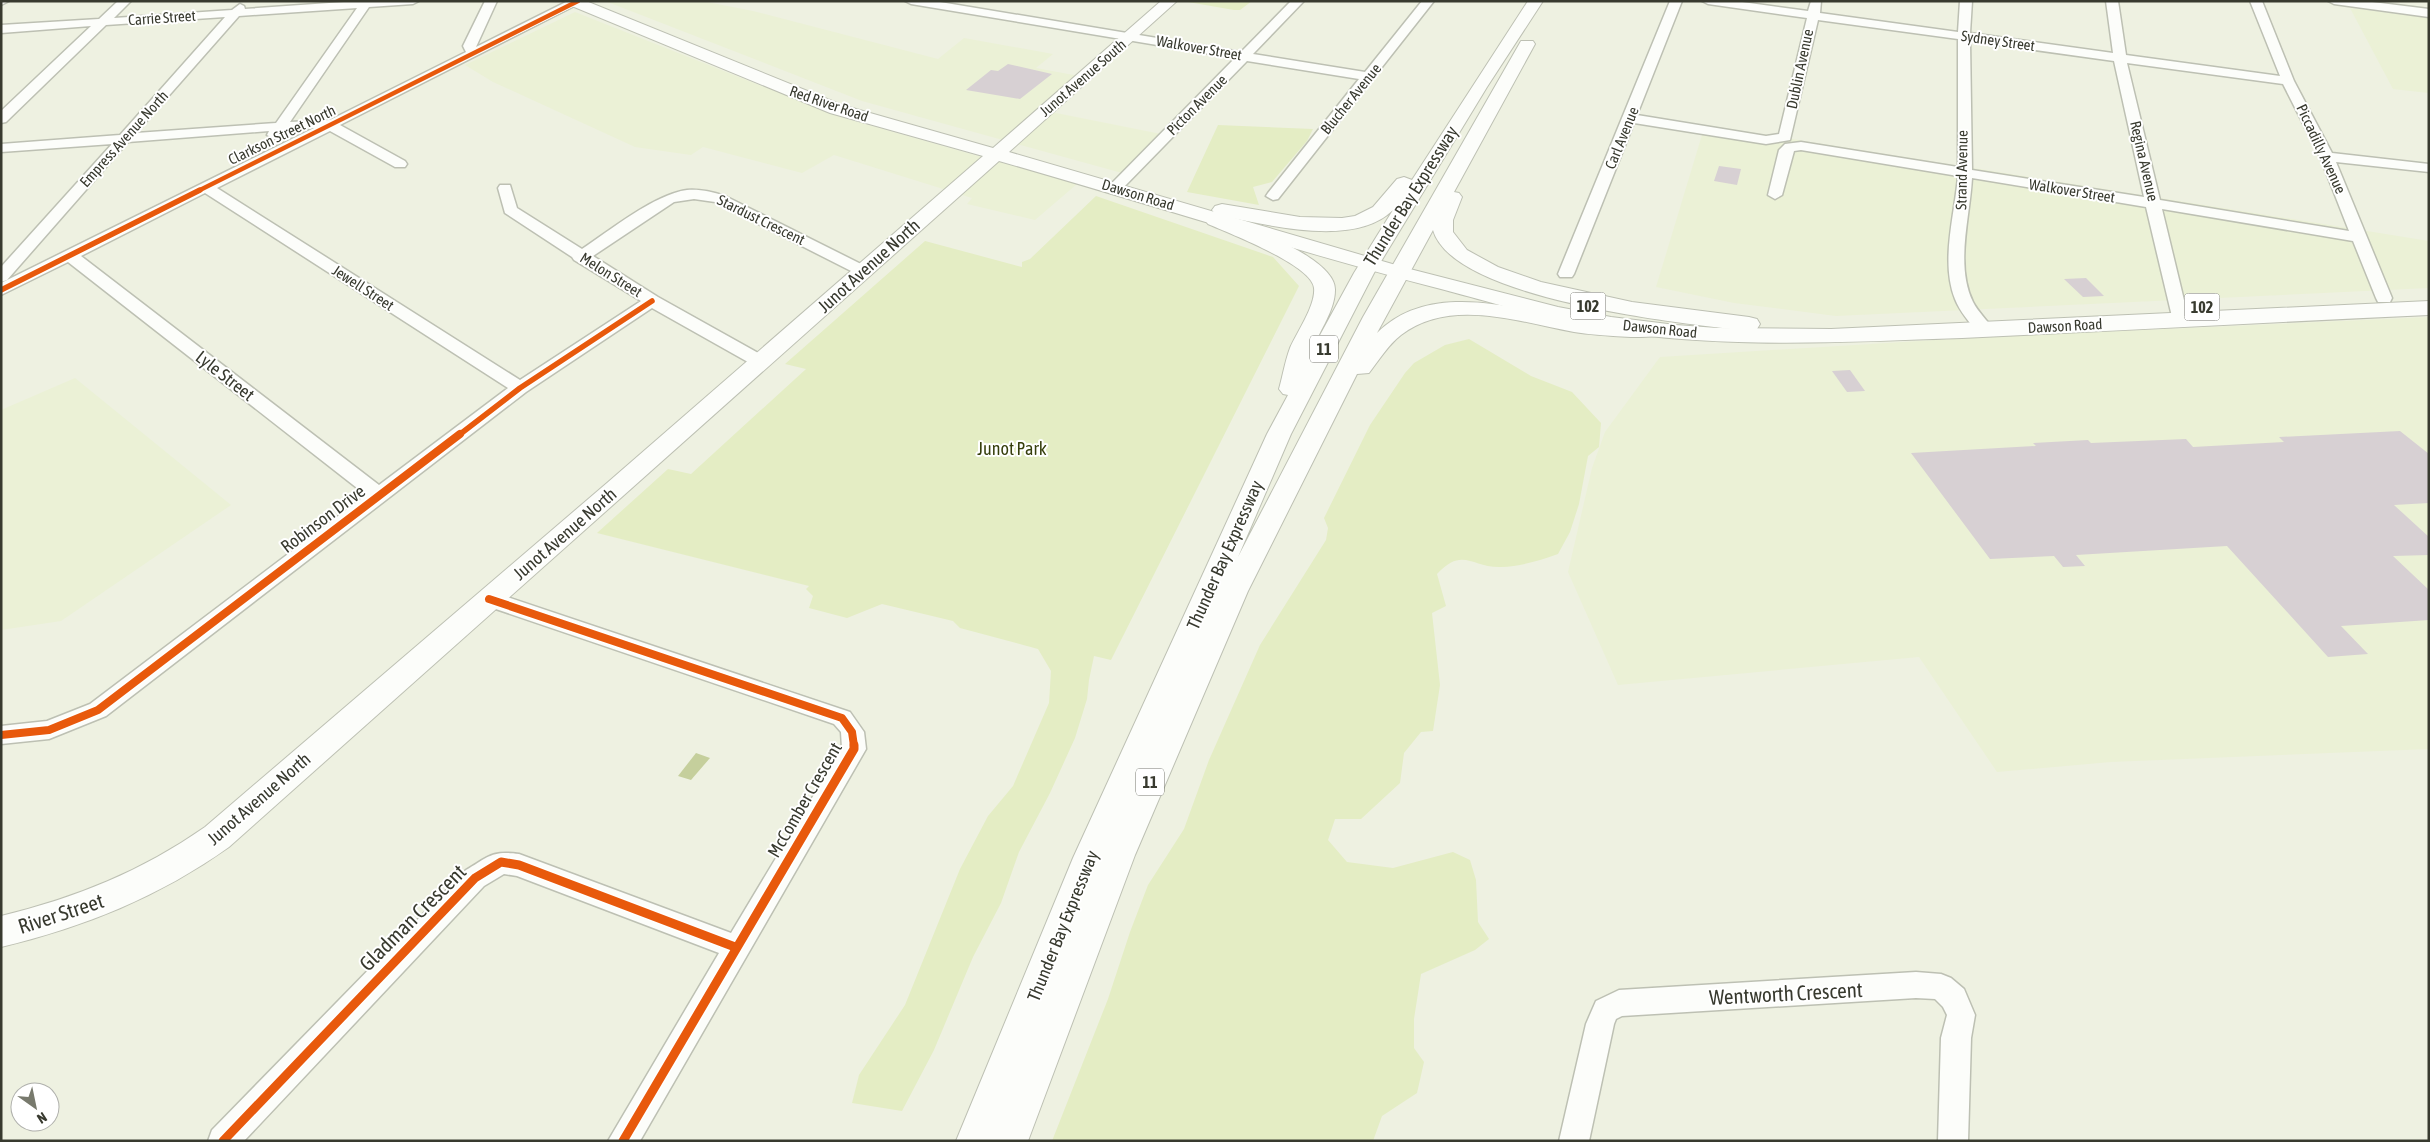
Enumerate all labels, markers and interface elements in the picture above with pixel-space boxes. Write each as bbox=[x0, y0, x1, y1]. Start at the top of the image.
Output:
street label: Carrie Street bbox=[128, 7, 196, 28]
street label: Dublin Avenue bbox=[1783, 27, 1816, 110]
street label: Sydney Street bbox=[1960, 27, 2036, 54]
street label: Walkover Street bbox=[1155, 32, 1243, 63]
street label: Junot Avenue South bbox=[1036, 36, 1129, 120]
street label: Blucher Avenue bbox=[1317, 60, 1384, 137]
street label: Picton Avenue bbox=[1163, 71, 1230, 138]
street label: Red River Road bbox=[787, 82, 871, 125]
street label: Empress Avenue North bbox=[76, 87, 171, 190]
street label: Clarkson Street North bbox=[225, 101, 338, 168]
street label: Piccadilly Avenue bbox=[2293, 101, 2350, 196]
street label: Carl Avenue bbox=[1601, 104, 1642, 171]
street label: Regina Avenue bbox=[2127, 119, 2162, 203]
street label: Thunder Bay Expressway bbox=[1359, 122, 1462, 270]
street label: Strand Avenue bbox=[1952, 130, 1971, 210]
street label: Dawson Road bbox=[1100, 175, 1176, 214]
street label: Walkover Street bbox=[2028, 175, 2116, 206]
street label: Stardust Crescent bbox=[715, 191, 808, 248]
street label: Junot Avenue North bbox=[813, 214, 924, 317]
street label: Melon Street bbox=[577, 249, 645, 300]
street label: Jewell Street bbox=[329, 261, 397, 314]
road number: 102 bbox=[1570, 292, 1606, 320]
road number: 102 bbox=[2184, 294, 2220, 320]
street label: Dawson Road bbox=[2027, 315, 2103, 336]
street label: Dawson Road bbox=[1622, 316, 1698, 341]
road number: 11 bbox=[1310, 336, 1338, 362]
street label: Lyle Street bbox=[192, 346, 259, 405]
park label: Junot Park bbox=[977, 438, 1047, 459]
street label: Thunder Bay Expressway bbox=[1182, 477, 1267, 633]
street label: Robinson Drive bbox=[277, 480, 369, 557]
street label: Junot Avenue North bbox=[509, 483, 621, 584]
street label: McComber Crescent bbox=[763, 738, 846, 861]
street label: Junot Avenue North bbox=[203, 748, 315, 849]
road number: 11 bbox=[1136, 769, 1164, 796]
street label: Thunder Bay Expressway bbox=[1023, 847, 1102, 1004]
street label: Gladman Crescent bbox=[354, 859, 470, 975]
street label: River Street bbox=[15, 888, 106, 938]
street label: Wentworth Crescent bbox=[1709, 977, 1863, 1009]
north arrow bbox=[10, 1082, 60, 1132]
text: N bbox=[34, 1109, 50, 1127]

